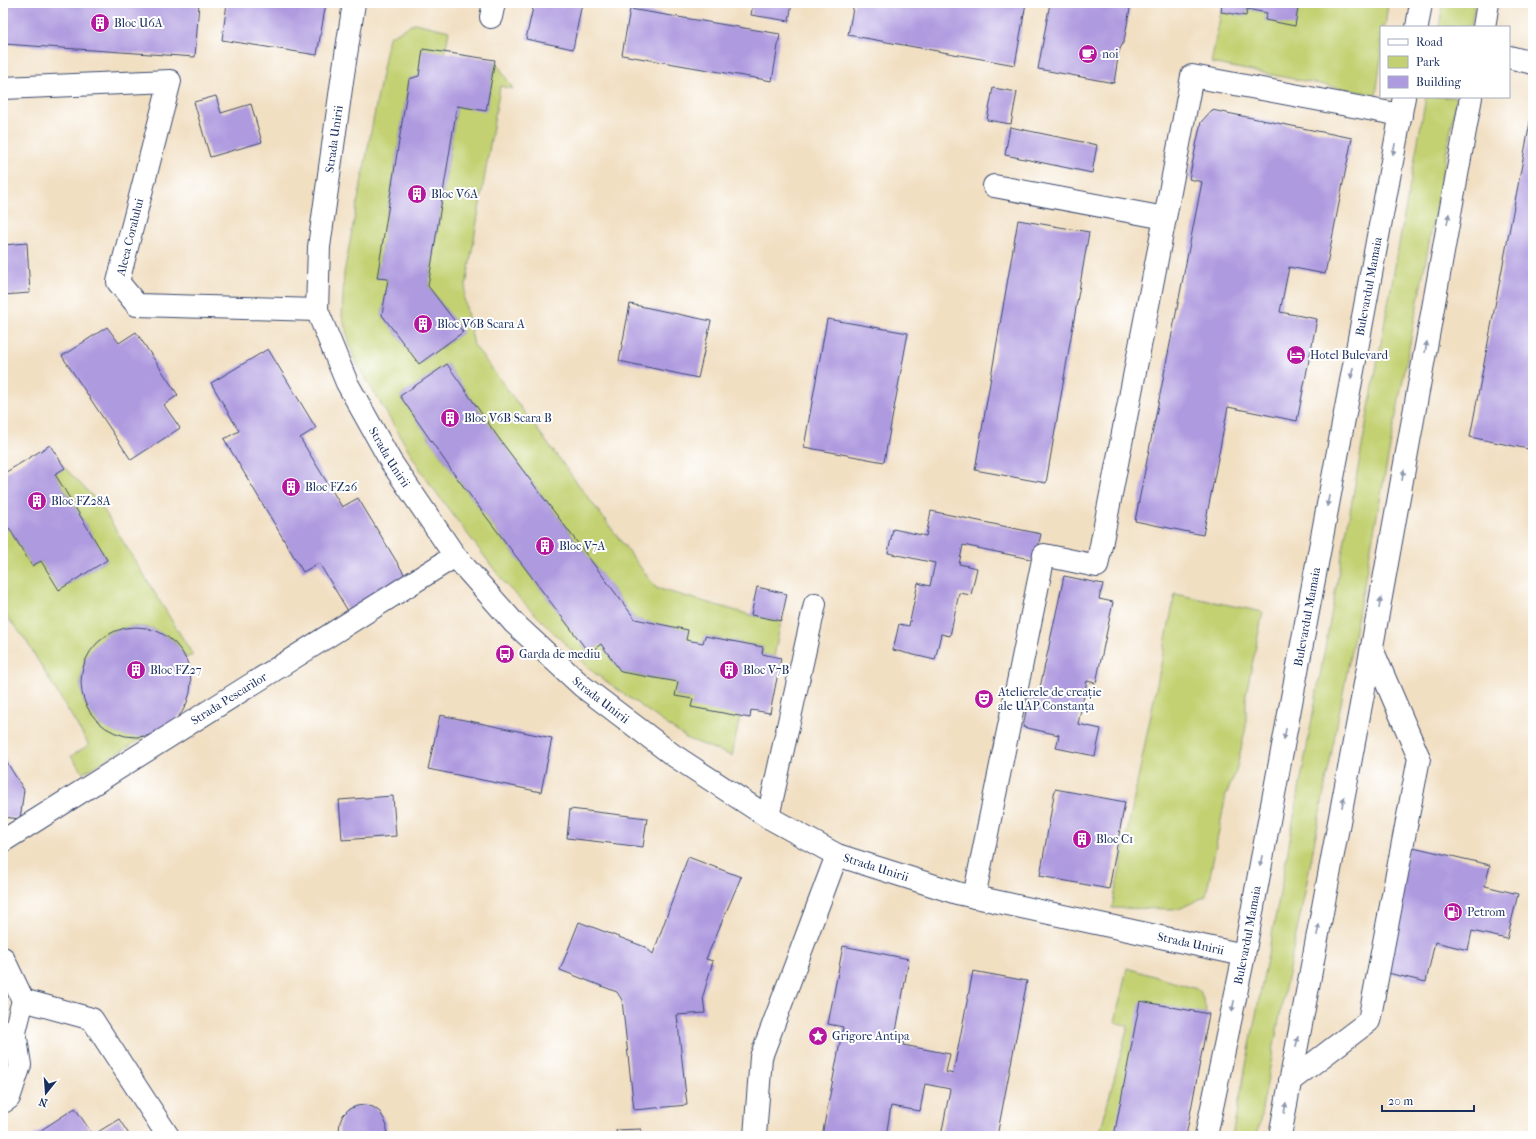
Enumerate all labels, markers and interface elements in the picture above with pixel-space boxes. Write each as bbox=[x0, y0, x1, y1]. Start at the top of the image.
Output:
building icon: Bloc U6A bbox=[89, 12, 111, 34]
place label: Bloc U6A bbox=[114, 16, 163, 30]
legend bbox=[1380, 26, 1510, 98]
text: Road bbox=[1416, 35, 1443, 49]
cafe icon: noi bbox=[1077, 43, 1099, 65]
place label: noi bbox=[1102, 47, 1119, 61]
text: Park bbox=[1416, 55, 1441, 69]
text: Building bbox=[1416, 75, 1461, 89]
street label: Strada Unirii bbox=[322, 104, 346, 174]
one-way arrow bbox=[1391, 143, 1397, 155]
building icon: Bloc V6A bbox=[406, 183, 428, 205]
place label: Bloc V6A bbox=[431, 187, 478, 201]
street label: Aleea Coralului bbox=[113, 196, 146, 278]
one-way arrow bbox=[1446, 213, 1452, 225]
street label: Bulevardul Mamaia bbox=[1353, 235, 1385, 337]
building icon: Bloc V6B Scara A bbox=[412, 313, 434, 335]
place label: Bloc V6B Scara A bbox=[437, 317, 525, 331]
one-way arrow bbox=[1423, 341, 1429, 353]
hotel icon: Hotel Bulevard bbox=[1285, 344, 1307, 366]
place label: Hotel Bulevard bbox=[1310, 348, 1388, 362]
one-way arrow bbox=[1349, 367, 1355, 379]
building icon: Bloc V6B Scara B bbox=[439, 407, 461, 429]
place label: Bloc V6B Scara B bbox=[464, 411, 552, 425]
street label: Strada Unirii bbox=[366, 425, 413, 490]
one-way arrow bbox=[1400, 469, 1406, 481]
building icon: Bloc FZ26 bbox=[280, 476, 302, 498]
place label: Bloc FZ26 bbox=[305, 480, 358, 494]
building icon: Bloc FZ28A bbox=[26, 490, 48, 512]
place label: Bloc FZ28A bbox=[51, 494, 111, 508]
one-way arrow bbox=[1325, 495, 1331, 507]
building icon: Bloc V7A bbox=[534, 535, 556, 557]
place label: Bloc V7A bbox=[559, 539, 606, 553]
street label: Bulevardul Mamaia bbox=[1291, 566, 1323, 667]
one-way arrow bbox=[1377, 597, 1383, 609]
bus stop icon: Garda de mediu bbox=[494, 643, 516, 665]
place label: Garda de mediu bbox=[519, 647, 601, 661]
building icon: Bloc FZ27 bbox=[125, 659, 147, 681]
building icon: Bloc V7B bbox=[718, 659, 740, 681]
place label: Bloc FZ27 bbox=[150, 663, 202, 677]
place label: Bloc V7B bbox=[743, 663, 790, 677]
street label: Strada Pescarilor bbox=[188, 669, 270, 728]
street label: Strada Unirii bbox=[570, 674, 632, 727]
place label: Atelierele de creație ale UAP Constanța bbox=[997, 685, 1102, 713]
theatre icon: Atelierele de creație ale UAP Constanța bbox=[973, 688, 995, 710]
one-way arrow bbox=[1282, 727, 1288, 740]
one-way arrow bbox=[1340, 796, 1346, 808]
building icon: Bloc C1 bbox=[1071, 828, 1093, 850]
place label: Bloc C1 bbox=[1096, 832, 1133, 846]
street label: Strada Unirii bbox=[842, 850, 911, 884]
one-way arrow bbox=[1258, 855, 1264, 867]
street label: Bulevardul Mamaia bbox=[1231, 884, 1264, 986]
fuel station icon: Petrom bbox=[1442, 901, 1464, 923]
place label: Petrom bbox=[1467, 905, 1505, 919]
one-way arrow bbox=[1316, 924, 1322, 936]
street label: Strada Unirii bbox=[1156, 929, 1226, 958]
one-way arrow bbox=[1229, 1000, 1235, 1013]
place icon: Grigore Antipa bbox=[807, 1025, 829, 1047]
place label: Grigore Antipa bbox=[832, 1029, 910, 1043]
one-way arrow bbox=[1294, 1036, 1300, 1048]
north arrow bbox=[26, 1073, 66, 1113]
scale bar bbox=[1382, 1087, 1474, 1113]
text: N bbox=[37, 1094, 49, 1110]
text: 20 m bbox=[1388, 1094, 1413, 1108]
one-way arrow bbox=[1282, 1102, 1288, 1114]

